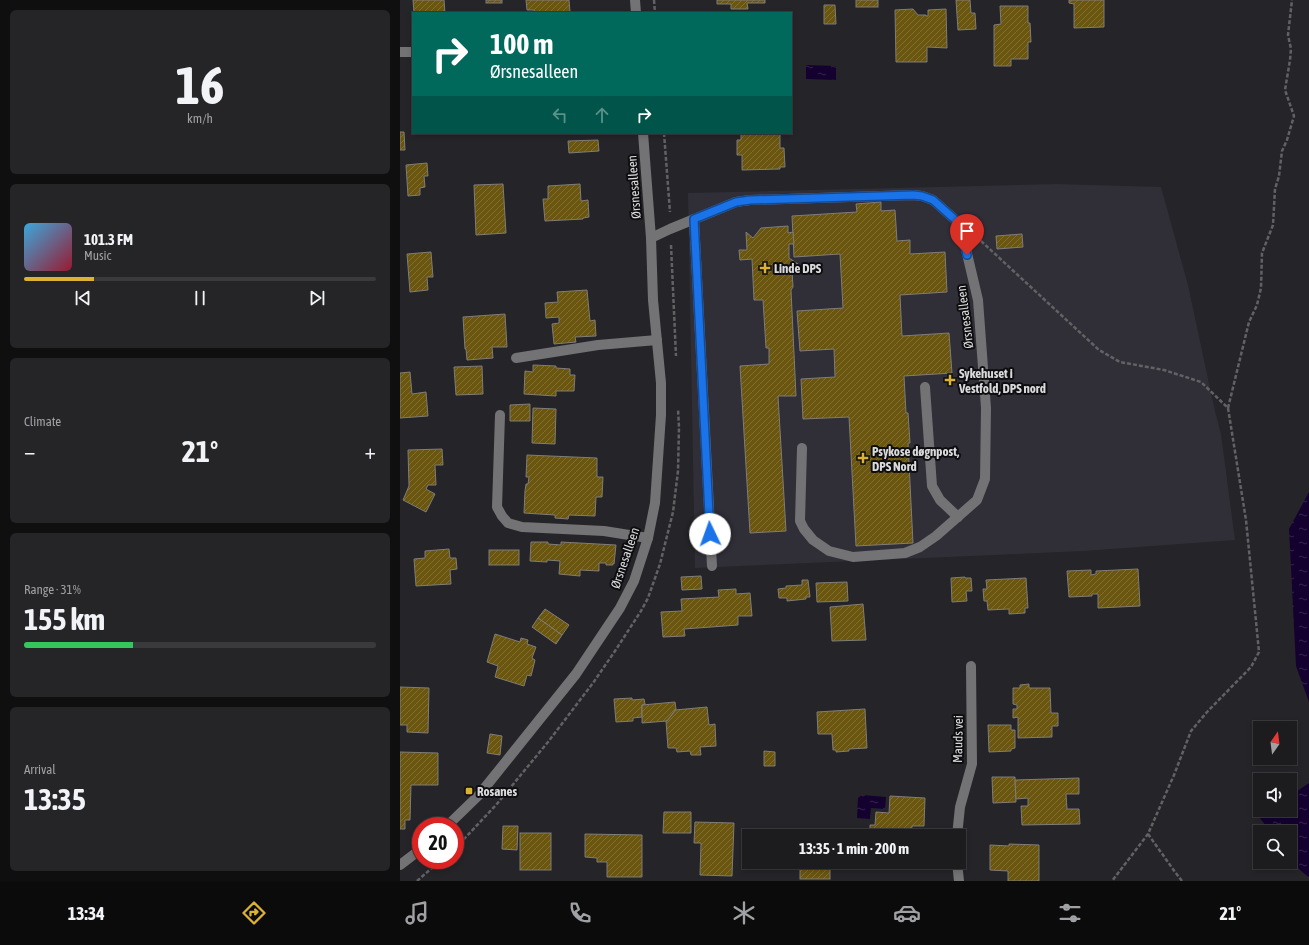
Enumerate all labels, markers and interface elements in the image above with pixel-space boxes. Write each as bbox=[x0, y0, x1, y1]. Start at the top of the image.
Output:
icon: right bbox=[424, 28, 476, 80]
text: 100 m bbox=[490, 28, 553, 60]
text: 16 bbox=[176, 55, 224, 115]
text: Ørsnesalleen bbox=[490, 61, 578, 82]
icon: left bbox=[549, 104, 571, 126]
icon: ahead bbox=[591, 104, 613, 126]
icon: right bbox=[633, 104, 655, 126]
text: km/h bbox=[187, 111, 213, 126]
street label: Ørsnesalleen bbox=[624, 155, 644, 219]
pin bbox=[950, 214, 984, 255]
icon: arrive bbox=[956, 220, 978, 242]
text: 101.3 FM bbox=[84, 231, 133, 248]
text: Music bbox=[84, 248, 111, 263]
place label: Linde DPS bbox=[774, 261, 822, 276]
marker: Linde DPS bbox=[759, 262, 771, 274]
street label: Ørsnesalleen bbox=[954, 284, 976, 350]
icon: previous bbox=[72, 287, 94, 309]
icon: pause bbox=[189, 287, 211, 309]
icon: next bbox=[306, 287, 328, 309]
place label: Sykehuset i Vestfold, DPS nord bbox=[958, 366, 1046, 396]
marker: Sykehuset i Vestfold, DPS nord bbox=[944, 374, 956, 386]
text: Climate bbox=[24, 414, 61, 429]
text: 21° bbox=[182, 434, 218, 468]
text: − bbox=[24, 438, 35, 464]
text: + bbox=[365, 438, 376, 464]
place label: Psykose døgnpost, DPS Nord bbox=[872, 444, 960, 474]
marker: Psykose døgnpost, DPS Nord bbox=[857, 452, 869, 464]
position arrow bbox=[689, 513, 731, 555]
street label: Ørsnesalleen bbox=[608, 525, 642, 591]
text: Range · 31% bbox=[24, 582, 81, 597]
text: 155 km bbox=[24, 602, 105, 636]
street label: Mauds vei bbox=[950, 715, 966, 763]
north arrow bbox=[1253, 721, 1297, 765]
map controls bbox=[1253, 721, 1297, 869]
text: Arrival bbox=[24, 762, 56, 777]
button: sound bbox=[1253, 773, 1297, 817]
text: 13:35 bbox=[24, 782, 86, 816]
place label: Rosanes bbox=[477, 784, 517, 799]
marker: Rosanes bbox=[464, 786, 474, 796]
speed limit sign: 20 bbox=[412, 817, 464, 869]
button: search bbox=[1253, 825, 1297, 869]
text: 13:35 · 1 min · 200 m bbox=[799, 840, 909, 857]
icon: directions bbox=[240, 899, 268, 927]
icon: music bbox=[403, 899, 431, 927]
icon: phone bbox=[566, 899, 594, 927]
icon: climate bbox=[730, 899, 758, 927]
icon: car bbox=[893, 899, 921, 927]
icon: filters bbox=[1056, 899, 1084, 927]
text: 13:34 bbox=[68, 903, 105, 924]
text: 21° bbox=[1219, 903, 1241, 924]

